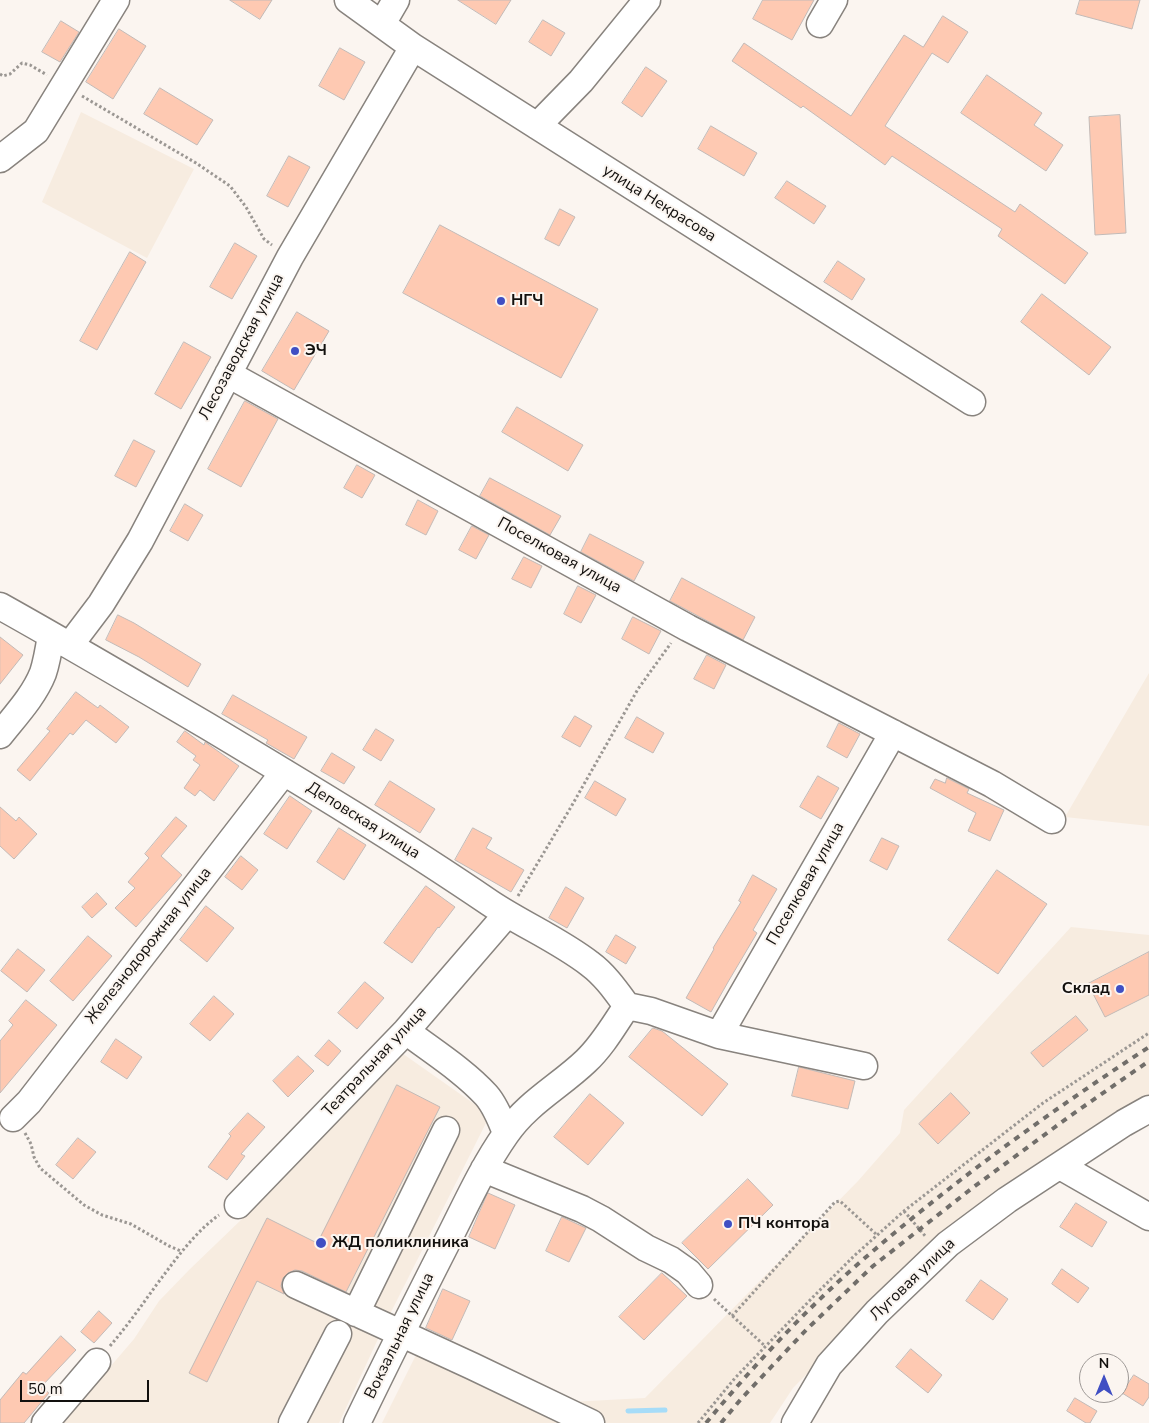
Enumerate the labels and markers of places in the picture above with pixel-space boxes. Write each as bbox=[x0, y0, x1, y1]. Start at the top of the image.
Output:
place label: НГЧ bbox=[511, 291, 543, 311]
marker: НГЧ bbox=[495, 295, 507, 307]
place label: ЭЧ bbox=[305, 341, 327, 361]
marker: ЭЧ bbox=[289, 345, 301, 357]
place label: Склад bbox=[1062, 979, 1110, 999]
marker: Склад bbox=[1114, 983, 1126, 995]
place label: ПЧ контора bbox=[738, 1214, 830, 1234]
marker: ПЧ контора bbox=[722, 1218, 734, 1230]
place label: ЖД поликлиника bbox=[332, 1233, 469, 1253]
marker: ЖД поликлиника bbox=[314, 1236, 328, 1250]

